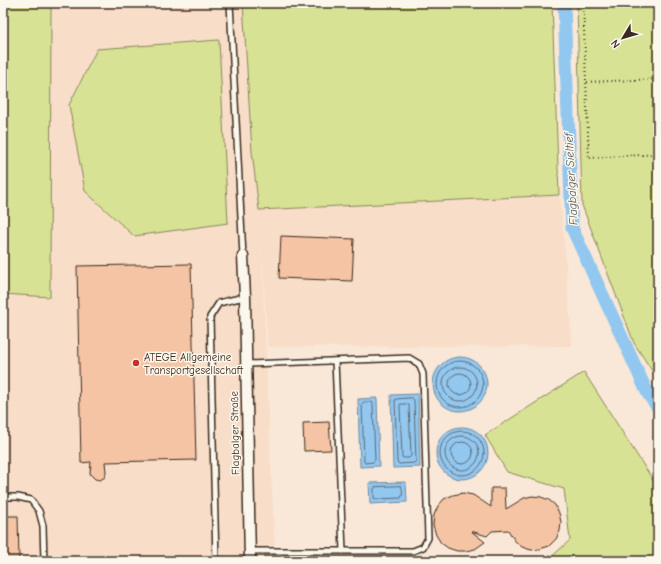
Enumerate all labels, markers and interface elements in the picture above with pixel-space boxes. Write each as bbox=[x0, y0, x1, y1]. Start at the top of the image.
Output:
north arrow bbox=[603, 18, 643, 58]
text: N bbox=[608, 37, 623, 51]
water label: Flagbalger Sieltief bbox=[561, 130, 580, 225]
place label: ATEGE Allgemeine Transportgesellschaft bbox=[144, 351, 244, 377]
marker: ATEGE Allgemeine Transportgesellschaft bbox=[131, 358, 141, 368]
street label: Flagbalger Straße bbox=[228, 390, 242, 475]

